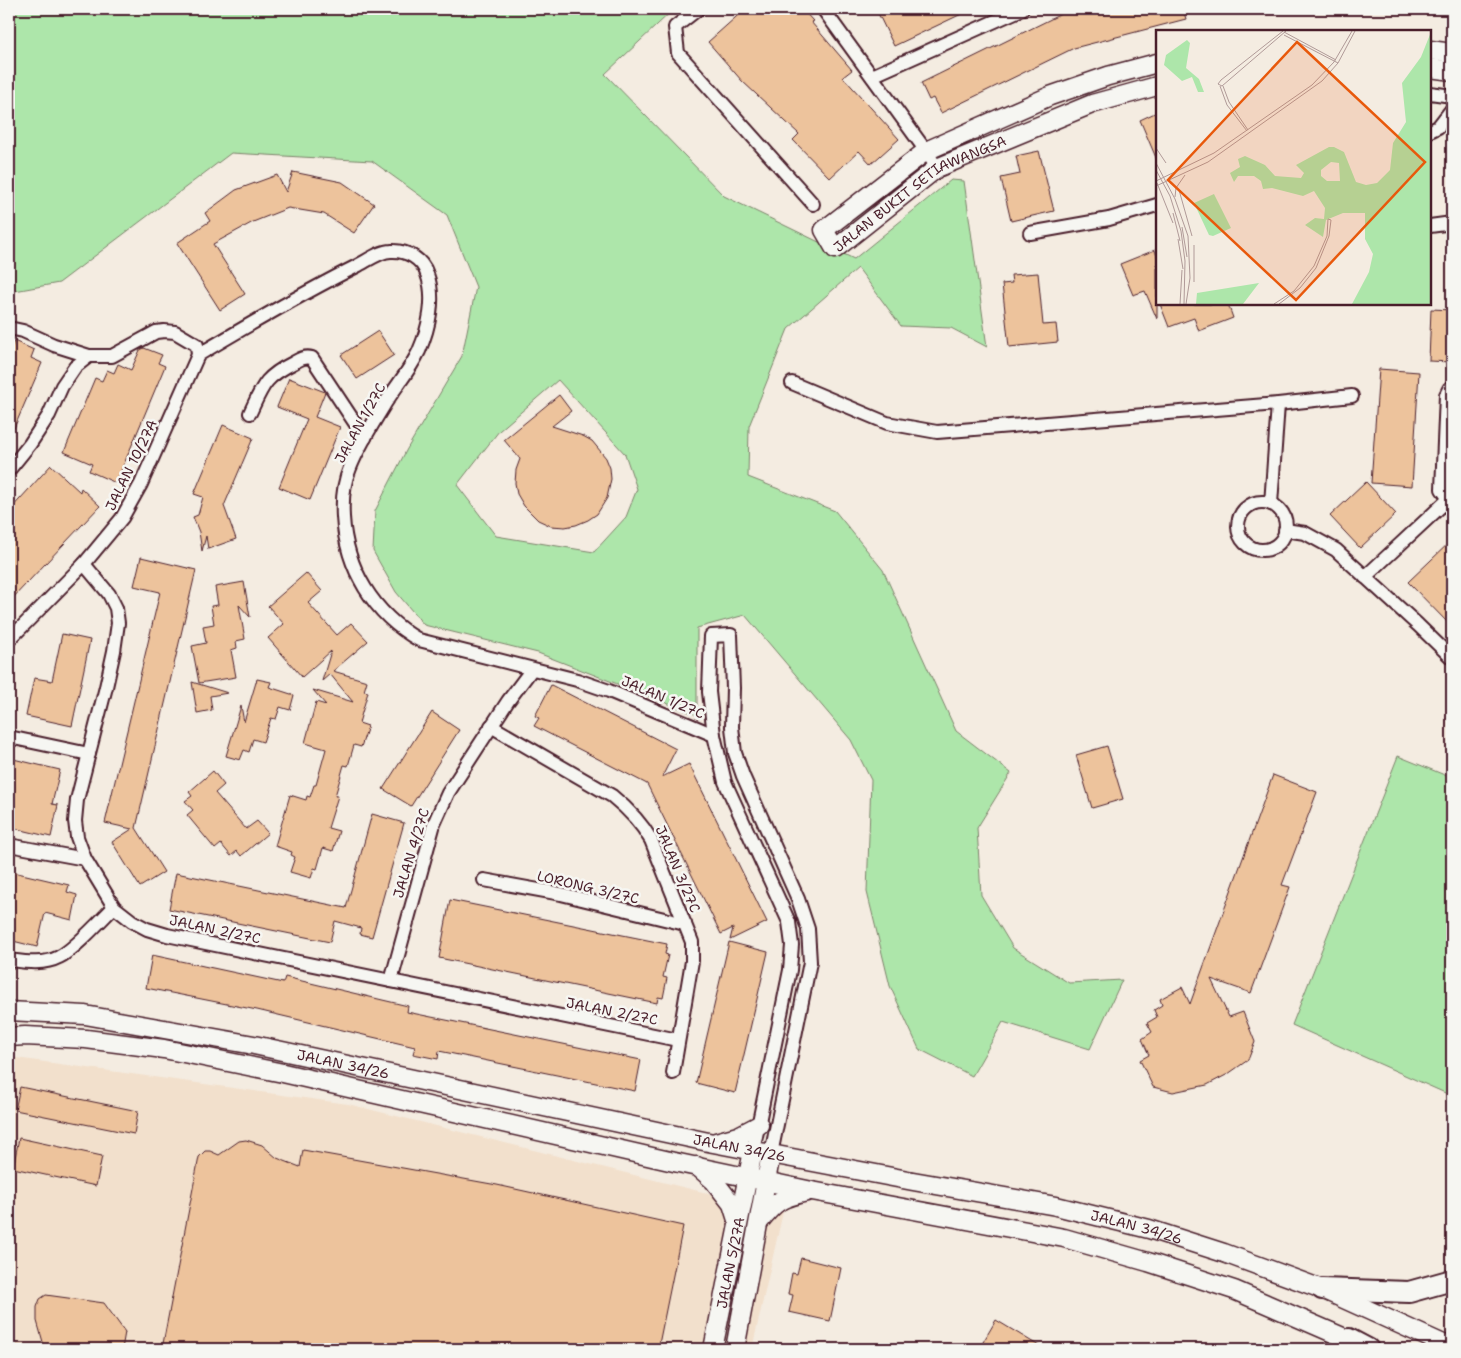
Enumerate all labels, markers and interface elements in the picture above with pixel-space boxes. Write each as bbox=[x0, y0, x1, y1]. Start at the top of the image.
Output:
inset map bbox=[1156, 30, 1431, 305]
street label: JALAN BUKIT SETIAWANGSA bbox=[830, 131, 1009, 256]
street label: JALAN 1/27C bbox=[331, 380, 389, 466]
street label: JALAN 10/27A bbox=[101, 416, 161, 514]
street label: JALAN 1/27C bbox=[619, 671, 707, 723]
street label: JALAN 4/27C bbox=[389, 806, 433, 900]
street label: JALAN 3/27C bbox=[652, 823, 704, 915]
street label: LORONG 3/27C bbox=[535, 867, 641, 907]
street label: JALAN 2/27C bbox=[168, 911, 262, 947]
street label: JALAN 2/27C bbox=[565, 993, 659, 1029]
street label: JALAN 34/26 bbox=[295, 1045, 391, 1083]
street label: JALAN 34/26 bbox=[691, 1130, 787, 1166]
street label: JALAN 34/26 bbox=[1089, 1206, 1184, 1248]
street label: JALAN 5/27A bbox=[712, 1215, 748, 1310]

